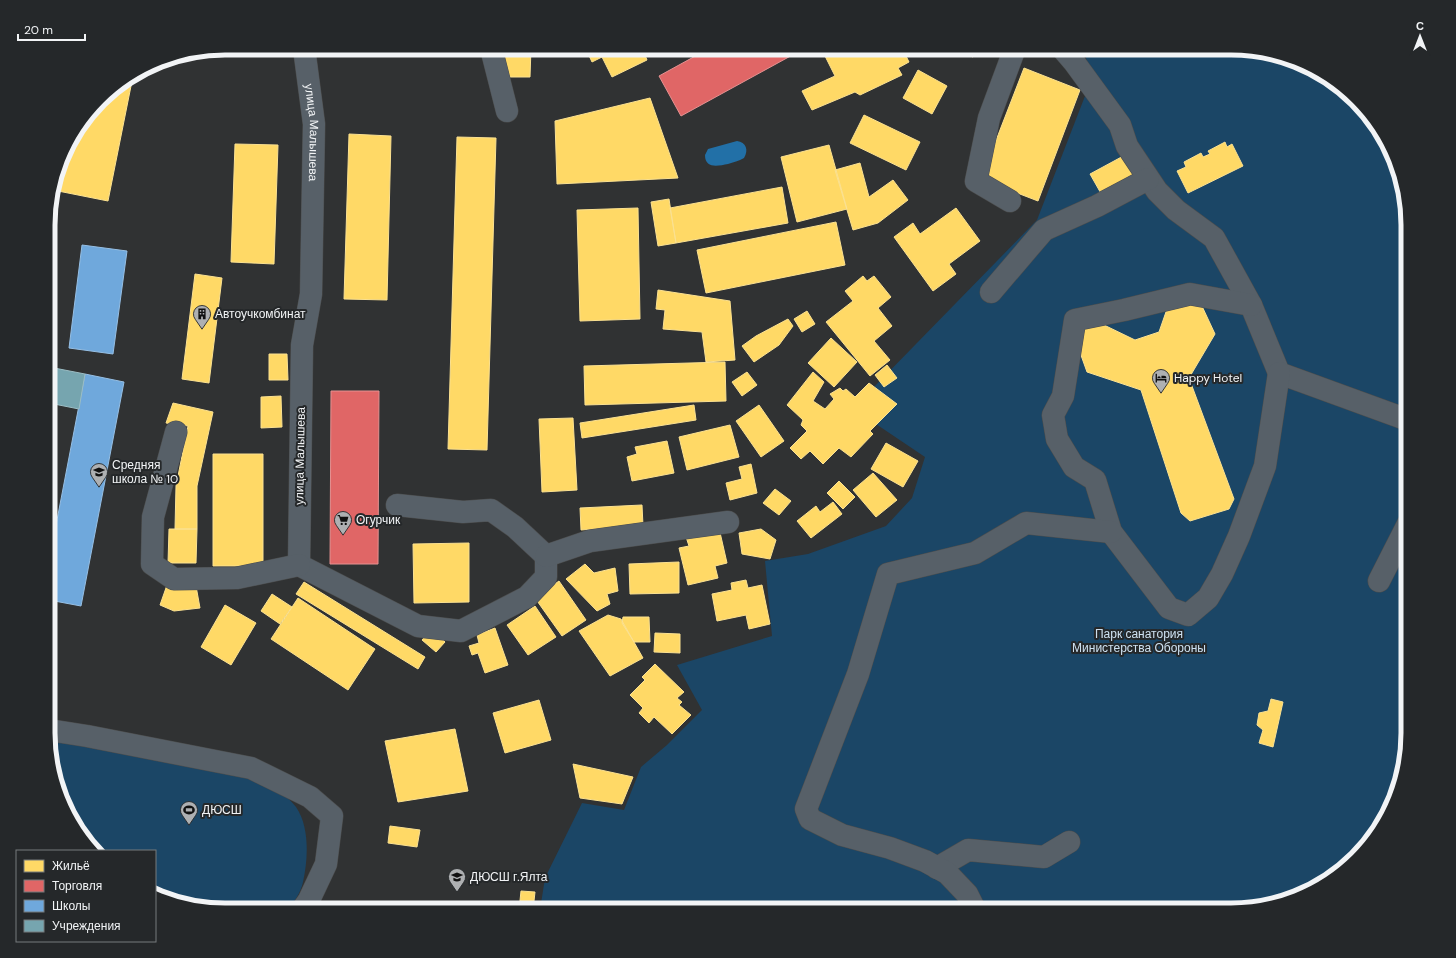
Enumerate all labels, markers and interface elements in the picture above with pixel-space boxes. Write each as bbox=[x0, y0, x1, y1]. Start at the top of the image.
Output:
scale bar bbox=[18, 16, 85, 42]
north arrow bbox=[1400, 16, 1440, 56]
text: С bbox=[1416, 19, 1424, 33]
text: 20 m bbox=[24, 22, 53, 38]
street label: улица Малышева bbox=[301, 83, 322, 182]
building icon: Автоучкомбинат bbox=[192, 304, 212, 329]
place label: Автоучкомбинат bbox=[215, 306, 306, 322]
hotel icon: Happy Hotel bbox=[1151, 368, 1171, 393]
place label: Happy Hotel bbox=[1174, 370, 1242, 386]
street label: улица Малышева bbox=[291, 407, 309, 505]
place label: Средняя школа № 10 bbox=[112, 457, 178, 487]
school or university icon: Средняя школа № 10 bbox=[89, 462, 109, 487]
supermarket icon: Огурчик bbox=[333, 510, 353, 535]
place label: Огурчик bbox=[356, 512, 401, 528]
park label: Парк санатория Министерства Обороны bbox=[1072, 626, 1206, 656]
sports icon: ДЮСШ bbox=[179, 800, 199, 825]
place label: ДЮСШ bbox=[202, 802, 242, 818]
legend bbox=[16, 850, 156, 942]
text: Жильё bbox=[52, 858, 90, 874]
school or university icon: ДЮСШ г.Ялта bbox=[447, 867, 467, 892]
place label: ДЮСШ г.Ялта bbox=[470, 869, 548, 885]
text: Торговля bbox=[52, 878, 102, 894]
text: Школы bbox=[52, 898, 90, 914]
text: Учреждения bbox=[52, 918, 121, 934]

